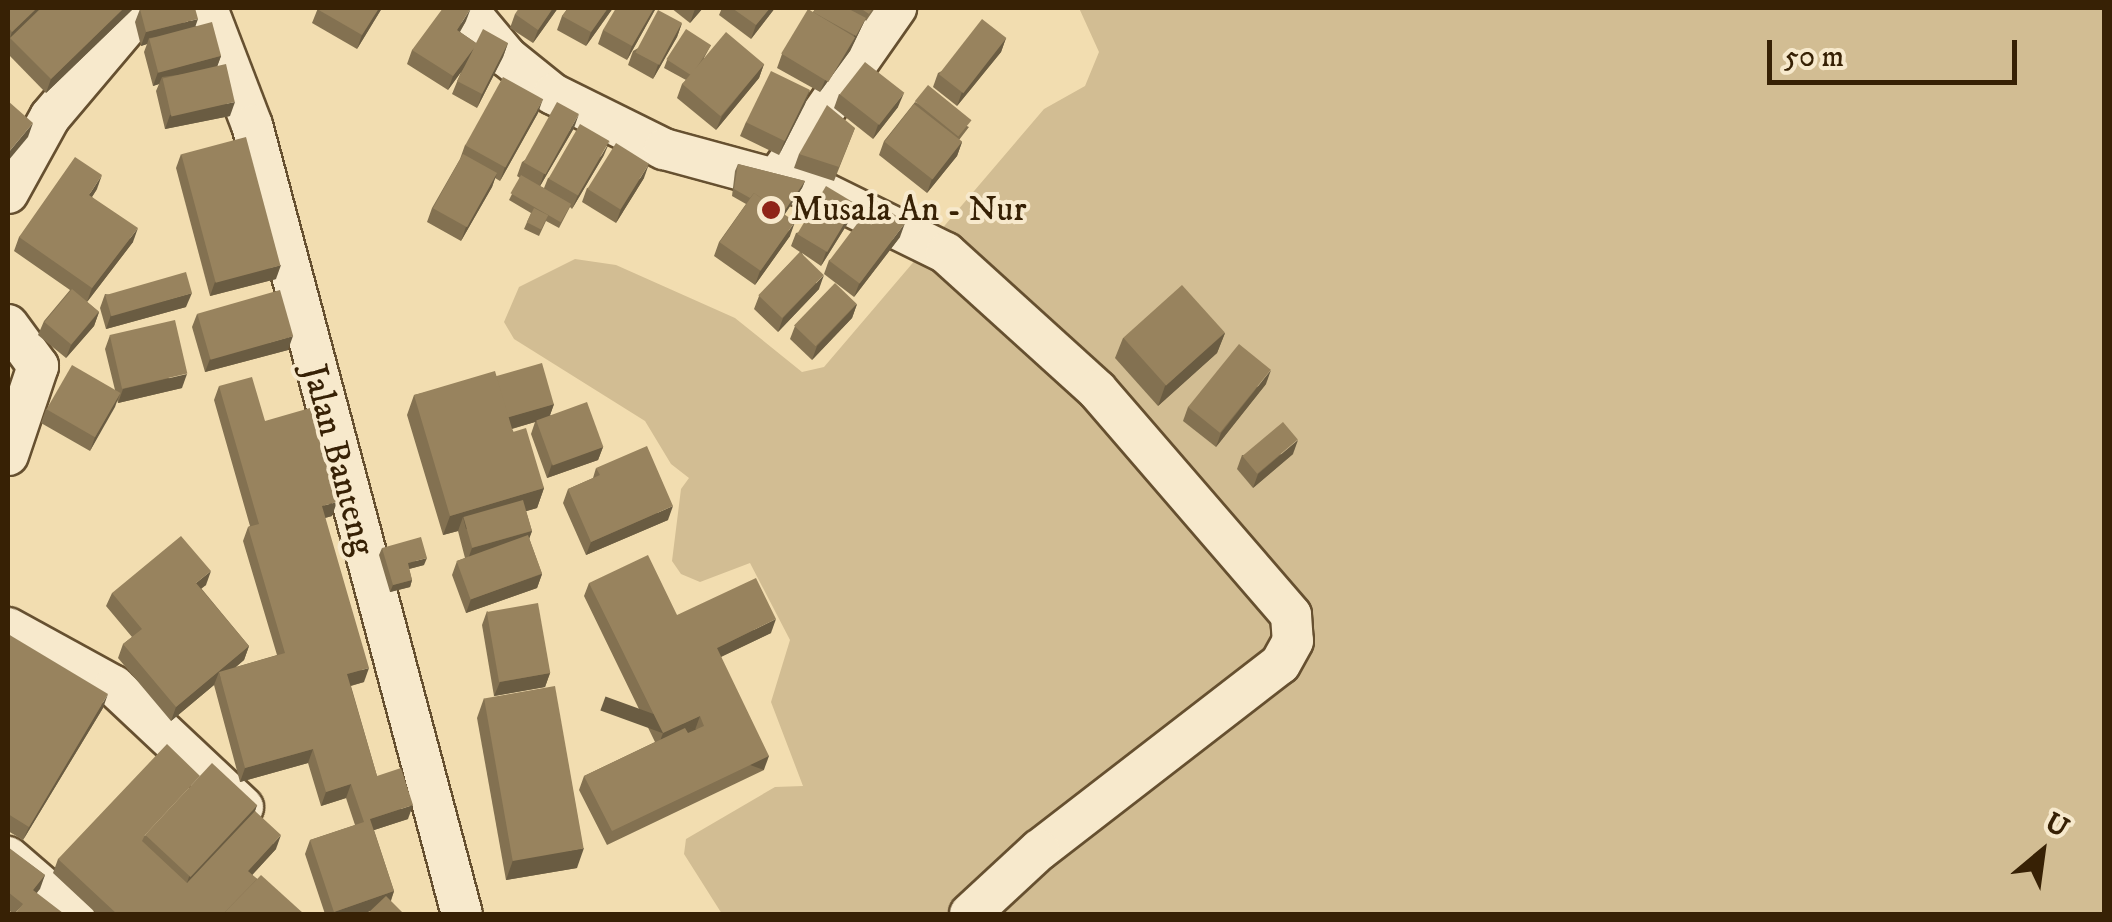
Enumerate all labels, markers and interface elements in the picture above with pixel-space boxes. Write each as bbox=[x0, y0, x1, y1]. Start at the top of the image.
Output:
scale bar bbox=[1772, 20, 2022, 82]
text: 50 m bbox=[1784, 39, 1844, 76]
place label: Musala An - Nur bbox=[791, 189, 1026, 231]
marker: Musala An - Nur bbox=[760, 199, 782, 221]
street label: Jalan Banteng bbox=[292, 360, 384, 560]
north arrow bbox=[1992, 802, 2092, 902]
text: U bbox=[2039, 805, 2075, 846]

